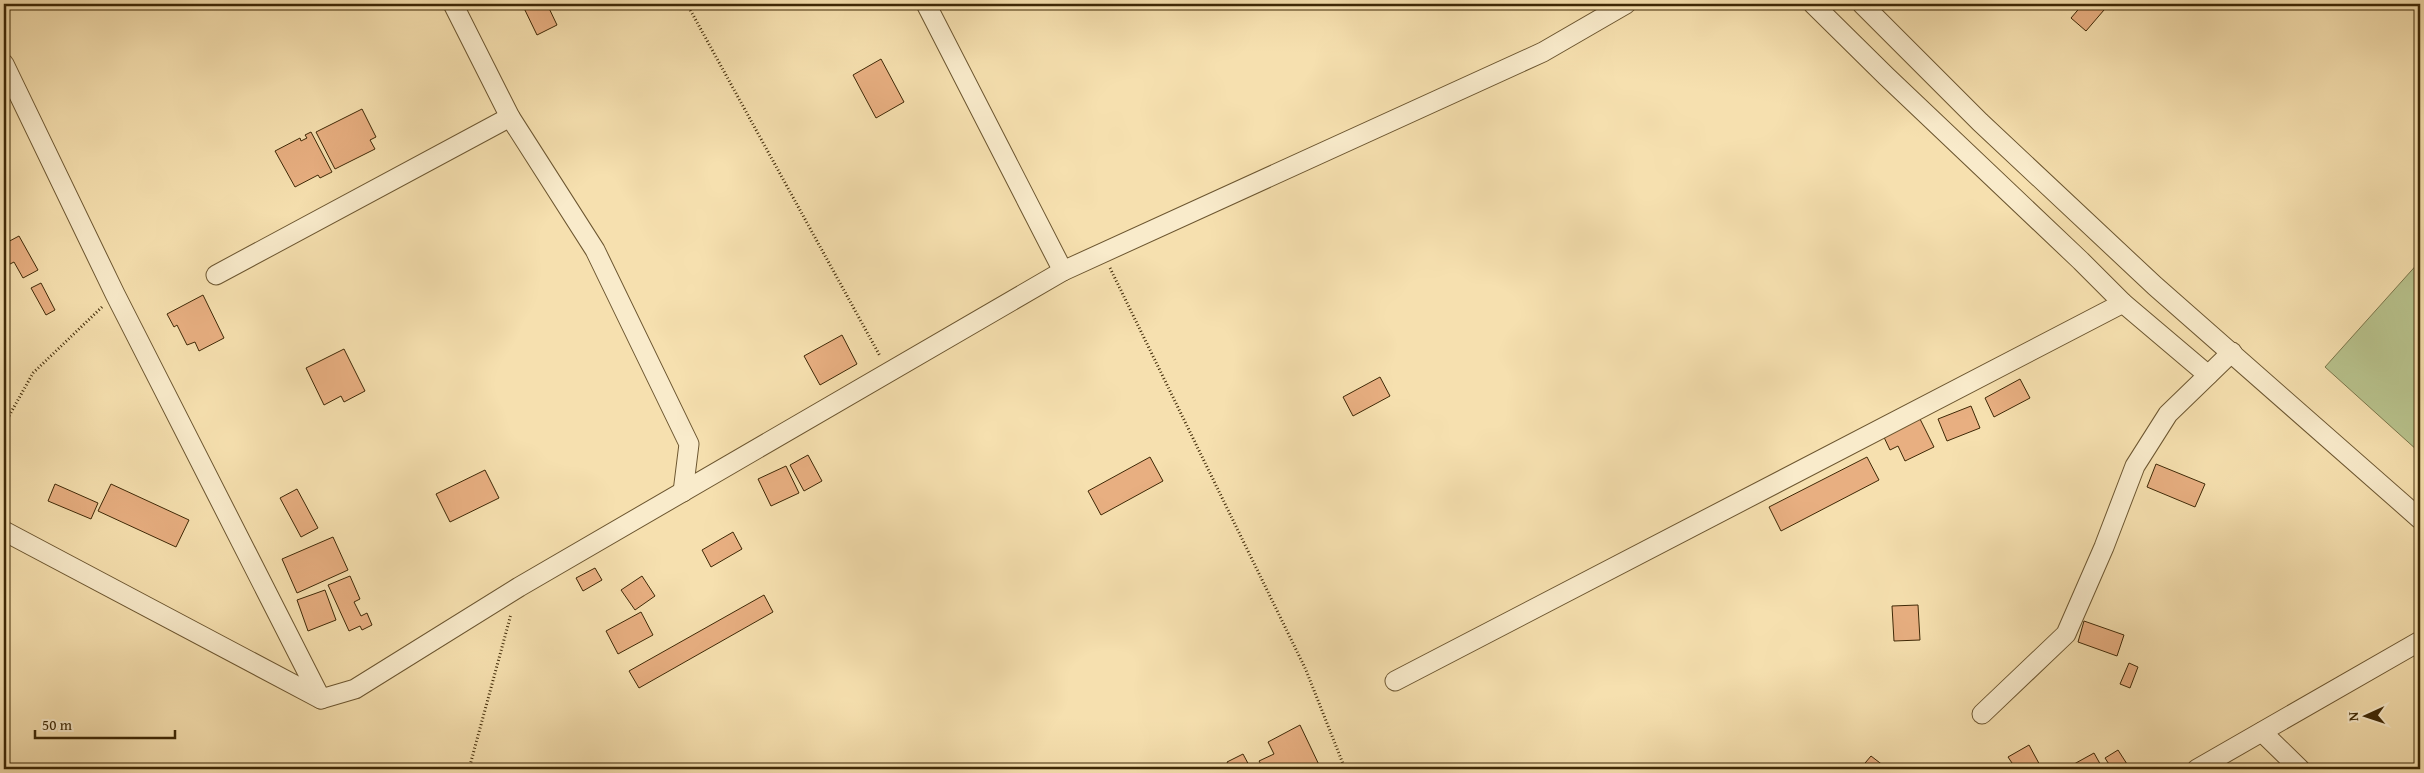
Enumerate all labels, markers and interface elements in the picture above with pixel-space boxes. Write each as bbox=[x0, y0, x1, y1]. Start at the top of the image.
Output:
north arrow bbox=[2342, 690, 2392, 740]
scale bar bbox=[35, 708, 175, 740]
text: N bbox=[2343, 711, 2363, 722]
text: 50 m bbox=[42, 714, 73, 735]

